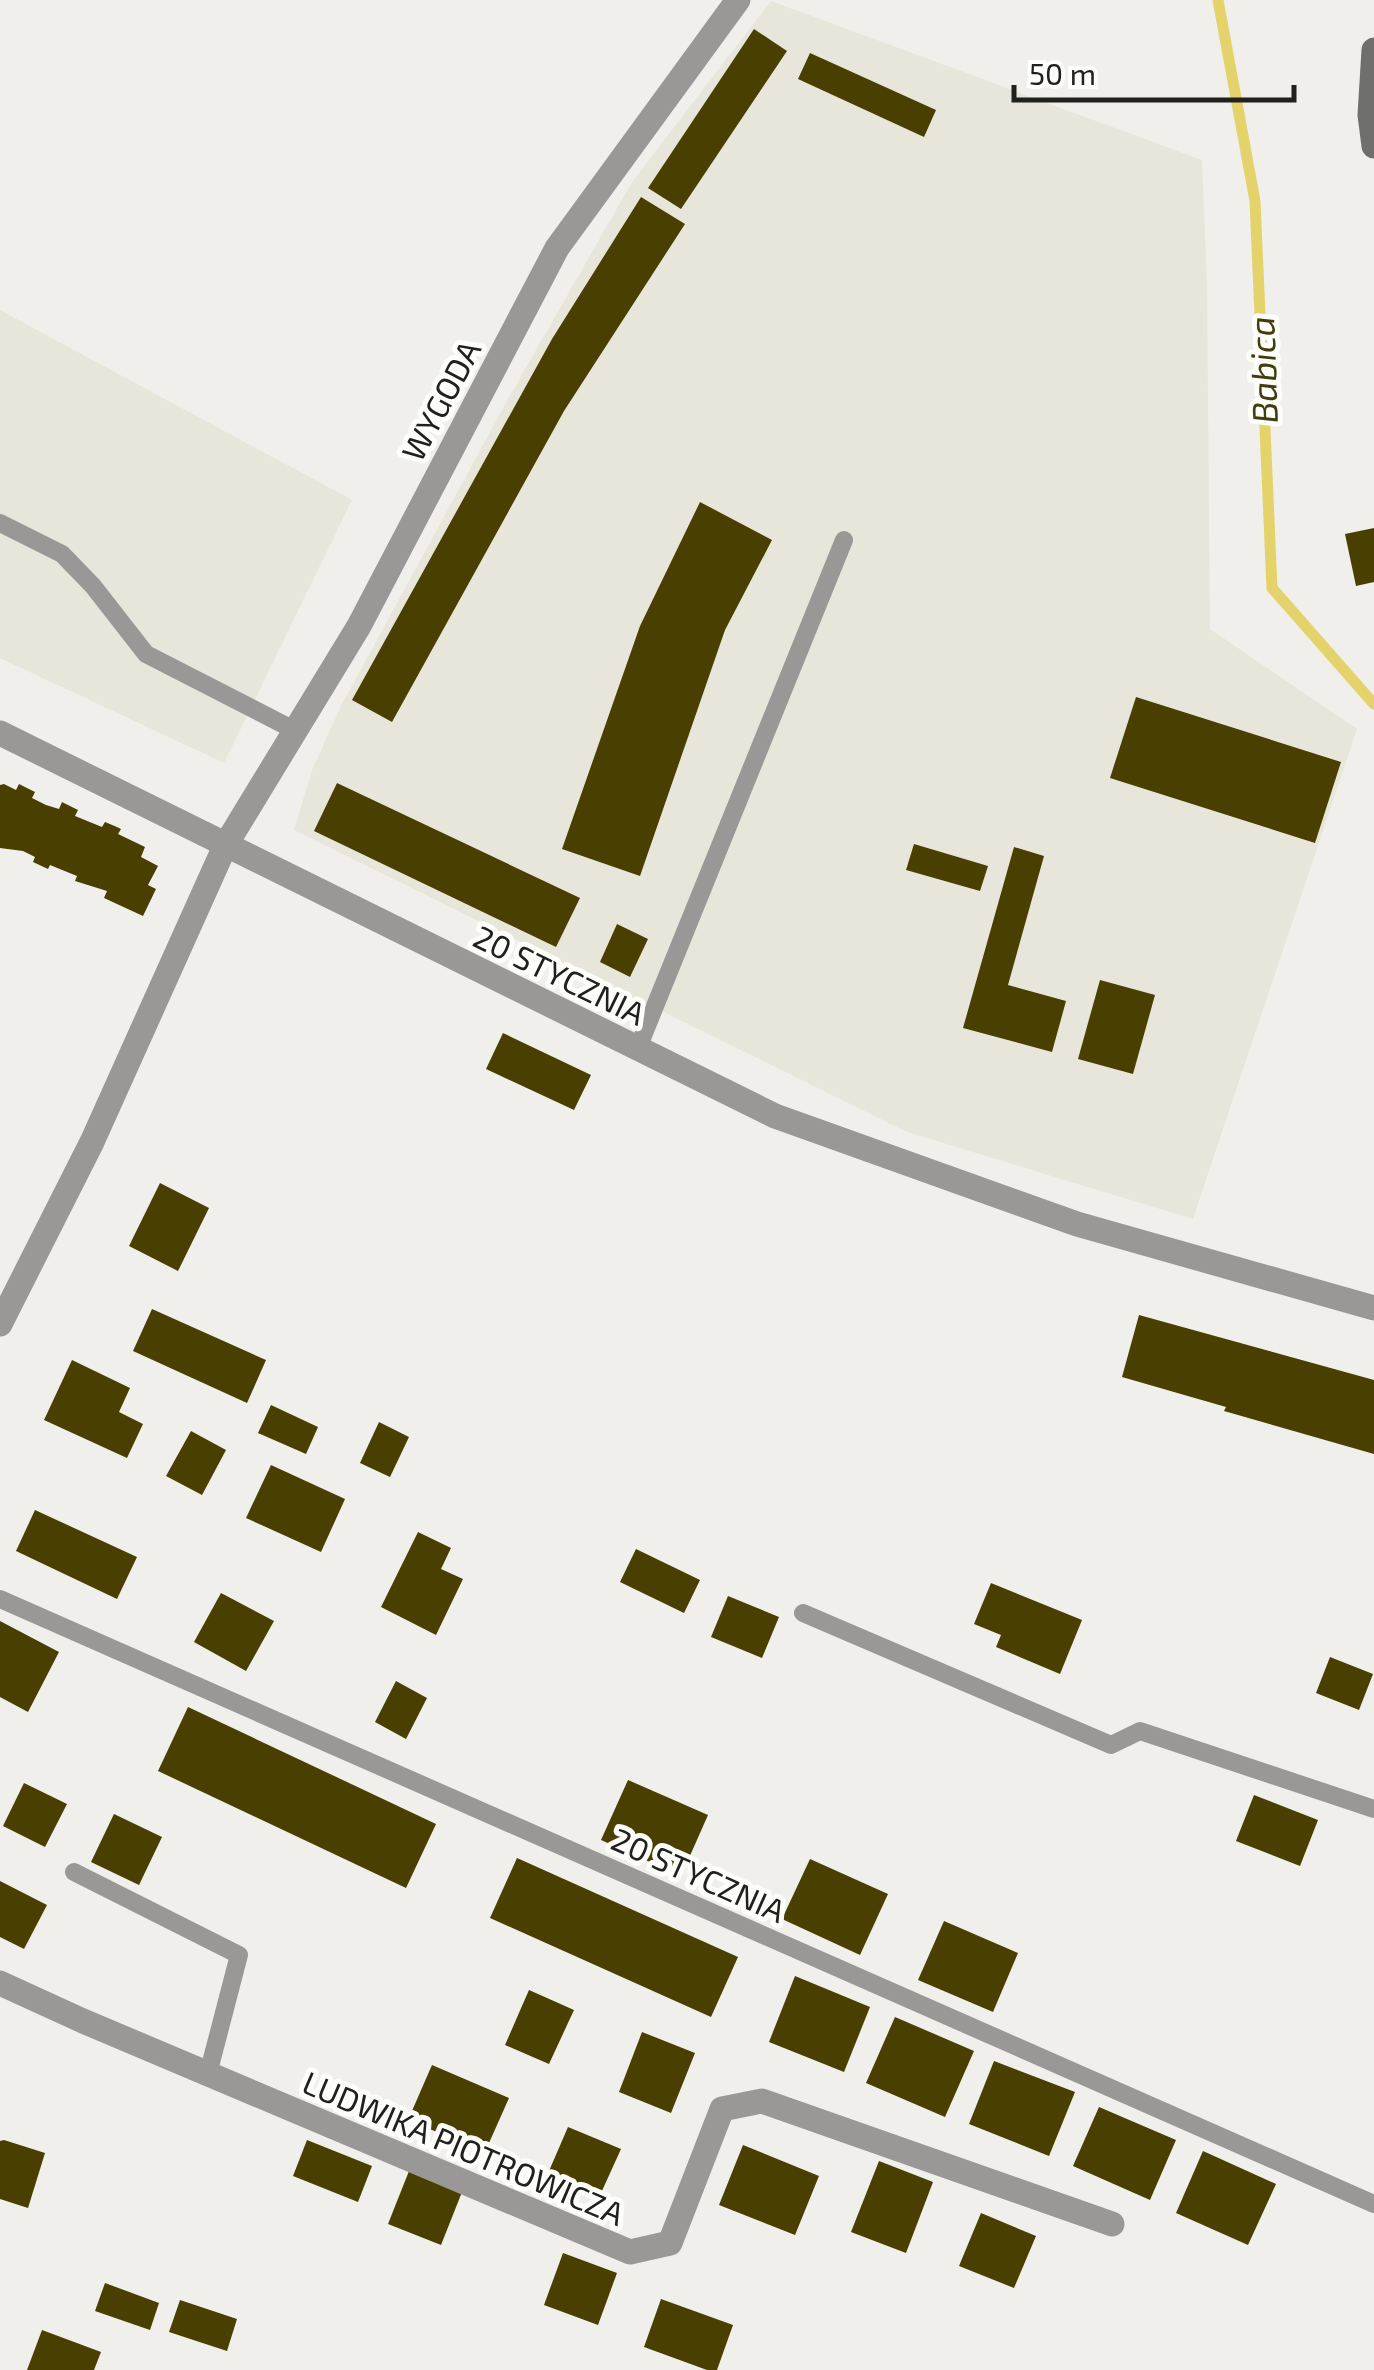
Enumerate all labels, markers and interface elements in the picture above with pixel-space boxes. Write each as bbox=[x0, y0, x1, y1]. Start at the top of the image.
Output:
scale bar bbox=[1014, 40, 1294, 102]
text: 50 m bbox=[1029, 55, 1096, 91]
water label: Babica bbox=[1239, 316, 1285, 424]
street label: WYGODA bbox=[393, 333, 487, 467]
street label: 20 STYCZNIA bbox=[468, 916, 652, 1032]
street label: 20 STYCZNIA bbox=[606, 1819, 792, 1929]
street label: LUDWIKA PIOTROWICZA bbox=[298, 2062, 630, 2232]

